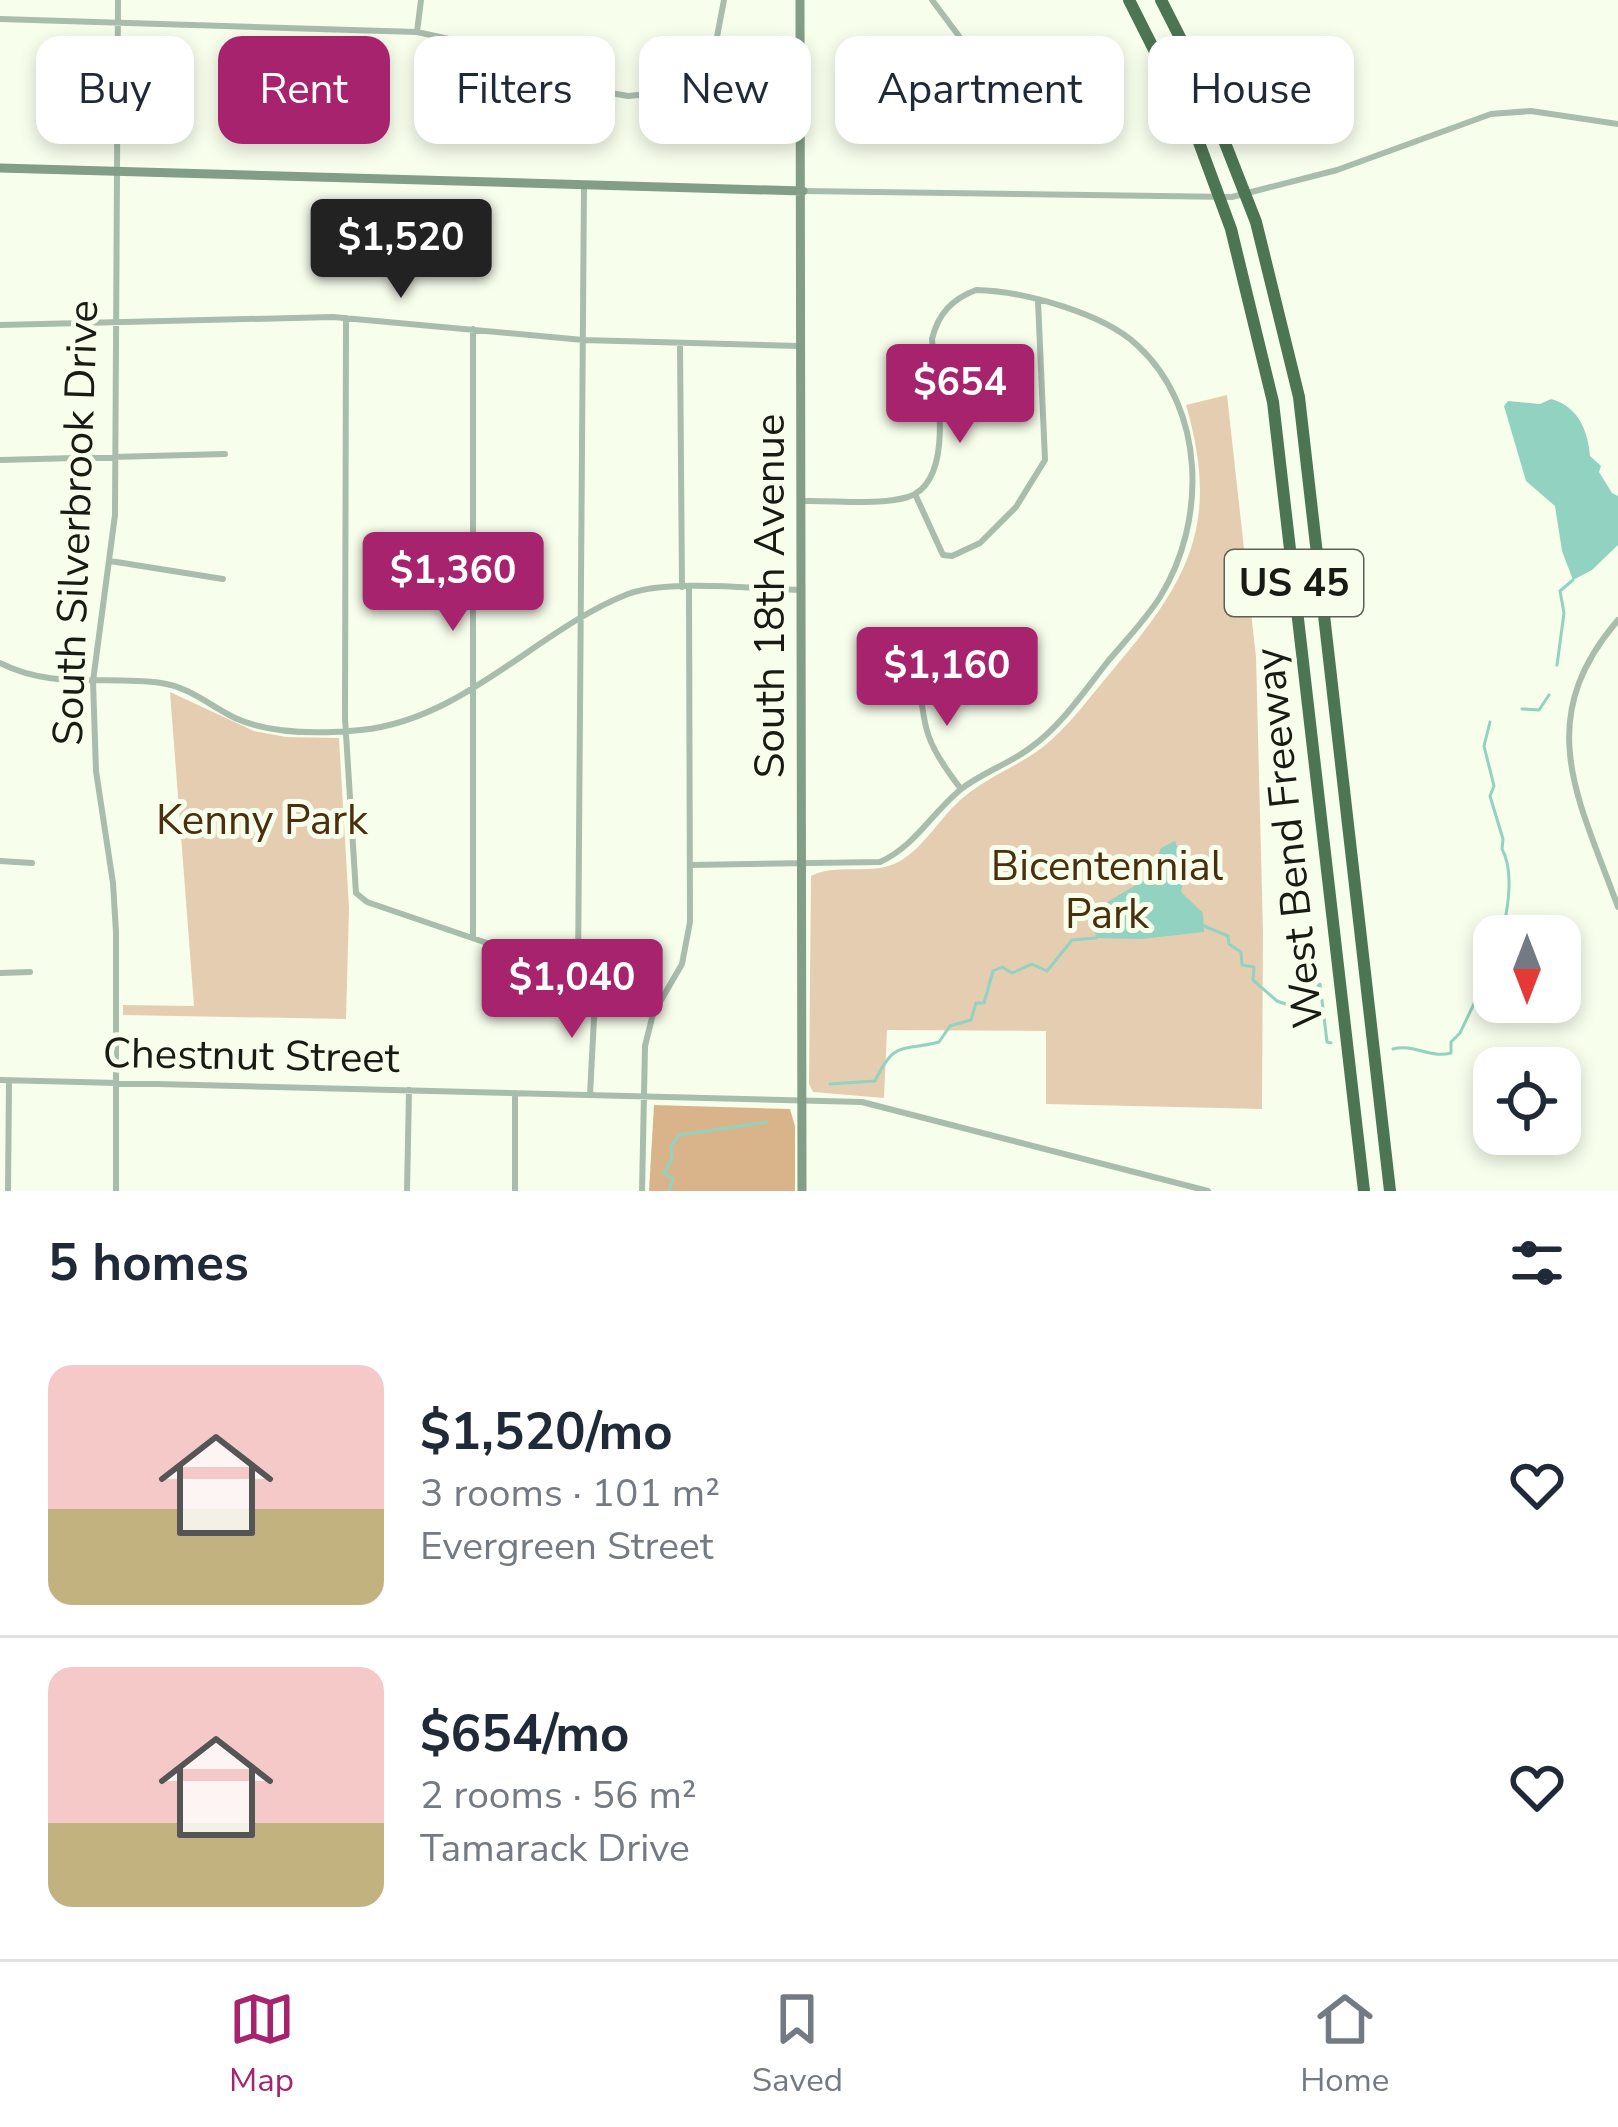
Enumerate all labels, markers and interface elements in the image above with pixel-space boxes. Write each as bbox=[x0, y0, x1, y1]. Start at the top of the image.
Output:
chip: Buy bbox=[36, 36, 194, 144]
chip: Rent bbox=[218, 36, 390, 144]
chip: Filters bbox=[414, 36, 615, 144]
chip: New bbox=[639, 36, 811, 144]
chip: Apartment bbox=[835, 36, 1124, 144]
chip: House bbox=[1148, 36, 1354, 144]
pin: $1,520 bbox=[303, 199, 499, 301]
text: $1,520 bbox=[338, 211, 464, 264]
street label: South Silverbrook Drive bbox=[40, 299, 112, 747]
pin: $654 bbox=[889, 344, 1031, 446]
text: $654 bbox=[913, 356, 1007, 409]
street label: South 18th Avenue bbox=[742, 414, 799, 778]
pin: $1,360 bbox=[355, 532, 551, 634]
text: $1,360 bbox=[390, 544, 516, 597]
road number: US 45 bbox=[1225, 550, 1363, 616]
pin: $1,160 bbox=[849, 627, 1045, 729]
text: $1,160 bbox=[884, 639, 1010, 692]
street label: West Bend Freeway bbox=[1241, 645, 1337, 1031]
park label: Kenny Park bbox=[156, 792, 369, 849]
park label: Bicentennial Park bbox=[991, 838, 1224, 943]
north arrow bbox=[1473, 915, 1581, 1023]
map controls bbox=[1473, 915, 1581, 1155]
pin: $1,040 bbox=[474, 939, 670, 1041]
text: $1,040 bbox=[509, 951, 635, 1004]
street label: Chestnut Street bbox=[102, 1025, 400, 1087]
button: locate bbox=[1473, 1047, 1581, 1155]
text: 5 homes bbox=[48, 1228, 249, 1298]
icon: filters bbox=[1504, 1230, 1570, 1296]
text: $1,520/mo bbox=[420, 1397, 673, 1467]
icon: home bbox=[144, 1413, 288, 1557]
icon: heart bbox=[1504, 1452, 1570, 1518]
text: 3 rooms · 101 m² bbox=[420, 1467, 720, 1520]
text: Evergreen Street bbox=[420, 1520, 713, 1573]
text: $654/mo bbox=[420, 1699, 629, 1769]
icon: home bbox=[144, 1715, 288, 1859]
icon: heart bbox=[1504, 1754, 1570, 1820]
text: 2 rooms · 56 m² bbox=[420, 1769, 697, 1822]
text: Tamarack Drive bbox=[420, 1822, 690, 1875]
tab: Map bbox=[229, 1986, 295, 2103]
tab: Saved bbox=[752, 1986, 843, 2103]
tab: Home bbox=[1300, 1986, 1389, 2103]

